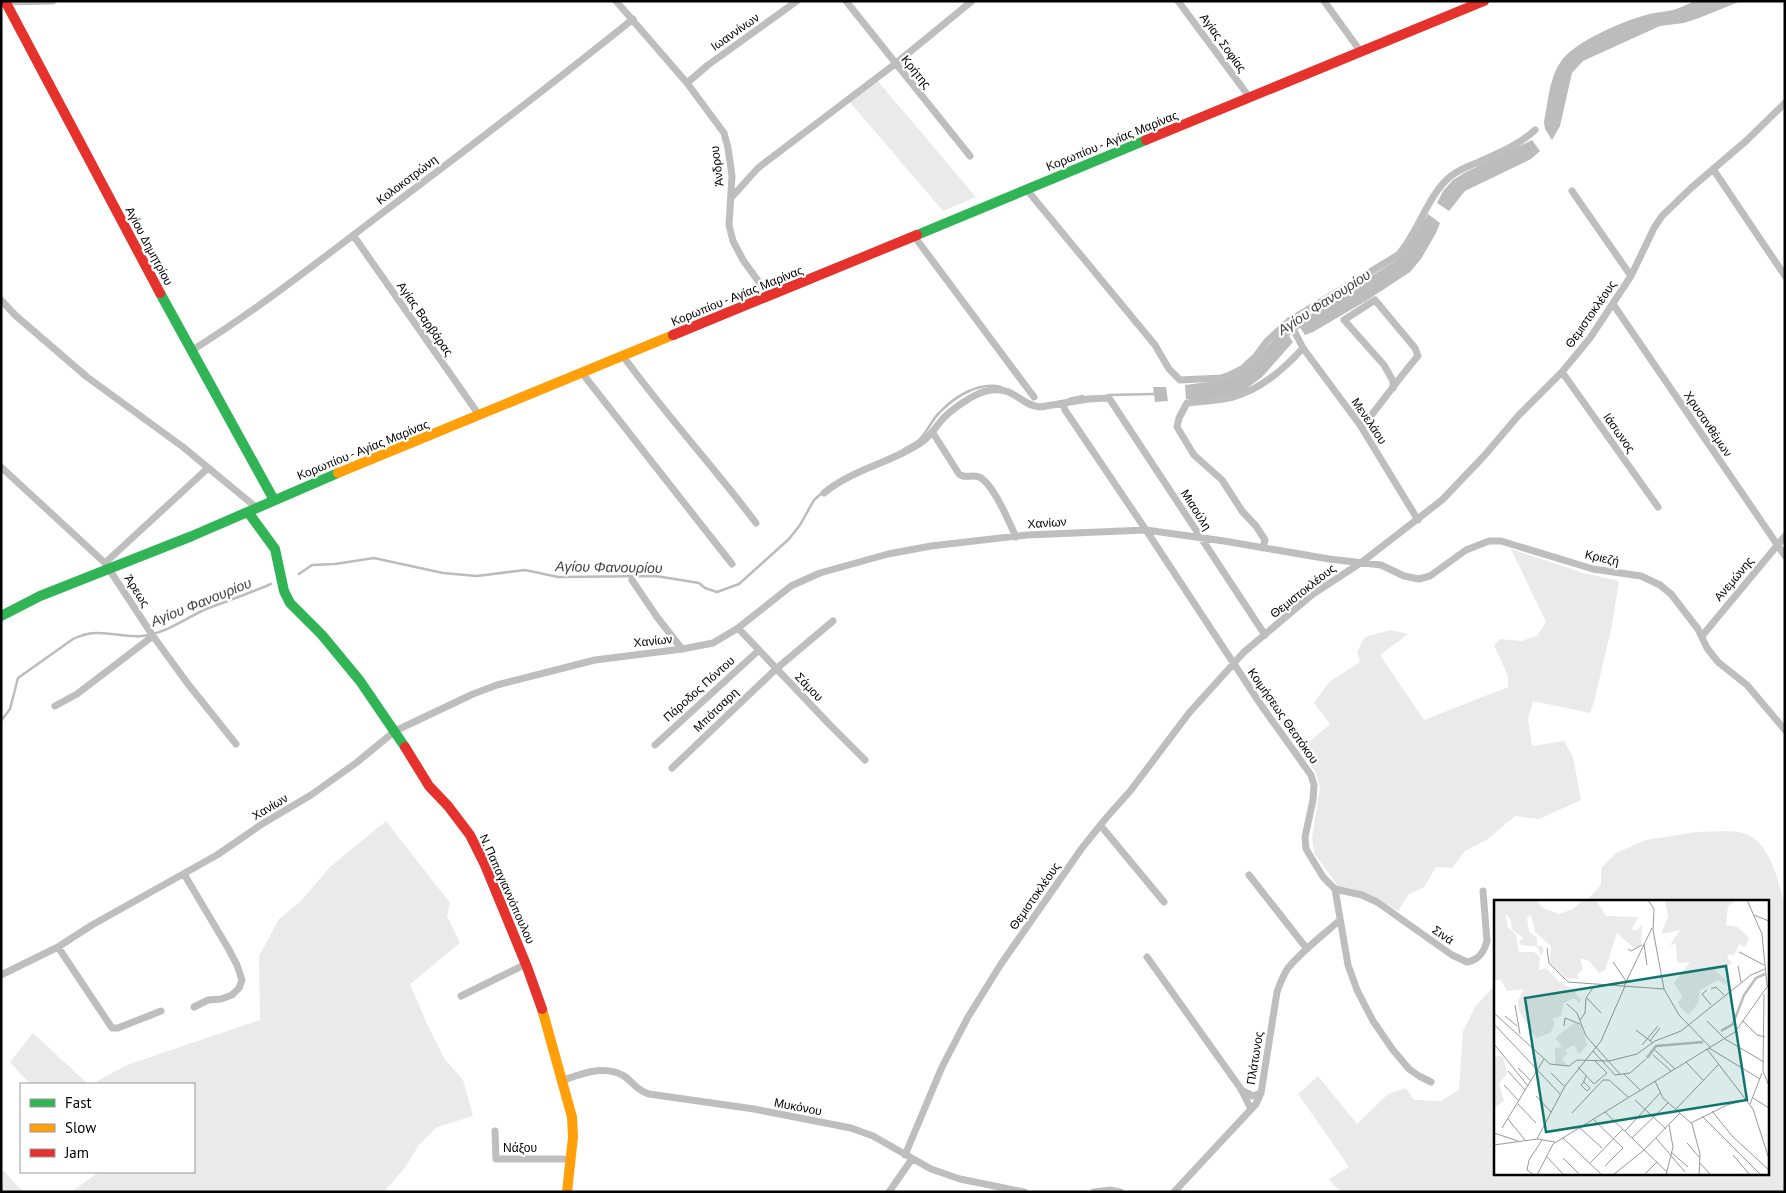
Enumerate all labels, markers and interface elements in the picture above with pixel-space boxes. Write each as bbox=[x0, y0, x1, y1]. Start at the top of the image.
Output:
street label: Ιωαννίνων bbox=[708, 9, 762, 54]
street label: Αγίας Σοφίας bbox=[1197, 10, 1250, 75]
street label: Κρήτης bbox=[898, 52, 935, 92]
street label: Κορωπίου - Αγίας Μαρίνας bbox=[1044, 107, 1180, 174]
street label: Άνδρου bbox=[707, 145, 726, 187]
street label: Κολοκοτρώνη bbox=[373, 152, 440, 207]
street label: Αγίου Δημητρίου bbox=[122, 204, 177, 288]
street label: Κορωπίου - Αγίας Μαρίνας bbox=[669, 262, 805, 329]
water label: Αγίου Φανουρίου bbox=[1273, 265, 1374, 339]
street label: Θεμιστοκλέους bbox=[1562, 277, 1620, 350]
street label: Αγίας Βαρβάρας bbox=[394, 279, 457, 359]
street label: Χρυσανθέμων bbox=[1681, 388, 1736, 459]
street label: Μενελάου bbox=[1348, 395, 1390, 447]
street label: Ιάσωνος bbox=[1600, 410, 1639, 456]
street label: Κορωπίου - Αγίας Μαρίνας bbox=[295, 416, 431, 483]
street label: Μιαούλη bbox=[1178, 486, 1215, 533]
street label: Χανίων bbox=[1027, 514, 1067, 531]
street label: Κριεζή bbox=[1584, 546, 1621, 569]
street label: Ανεμώνης bbox=[1711, 553, 1757, 604]
water label: Αγίου Φανουρίου bbox=[554, 557, 663, 577]
street label: Θεμιστοκλέους bbox=[1267, 560, 1339, 621]
street label: Άρεως bbox=[122, 572, 153, 610]
water label: Αγίου Φανουρίου bbox=[147, 573, 254, 631]
street label: Χανίων bbox=[633, 631, 673, 650]
street label: Πάροδος Πόντου bbox=[660, 653, 737, 725]
street label: Κοιμήσεως Θεοτόκου bbox=[1245, 665, 1322, 766]
street label: Σάμου bbox=[792, 669, 827, 704]
street label: Μπότσαρη bbox=[690, 684, 741, 735]
street label: Χανίων bbox=[249, 790, 290, 823]
street label: Ν. Παπαγιαννόπουλου bbox=[476, 832, 538, 946]
street label: Θεμιστοκλέους bbox=[1006, 859, 1064, 932]
inset map bbox=[1494, 900, 1768, 1176]
street label: Σινά bbox=[1430, 922, 1457, 947]
street label: Πλάτωνος bbox=[1243, 1030, 1266, 1086]
legend bbox=[20, 1083, 195, 1173]
text: Fast bbox=[65, 1093, 92, 1112]
street label: Μυκόνου bbox=[773, 1095, 823, 1118]
text: Slow bbox=[65, 1118, 96, 1137]
street label: Νάξου bbox=[503, 1140, 537, 1155]
text: Jam bbox=[64, 1143, 89, 1162]

